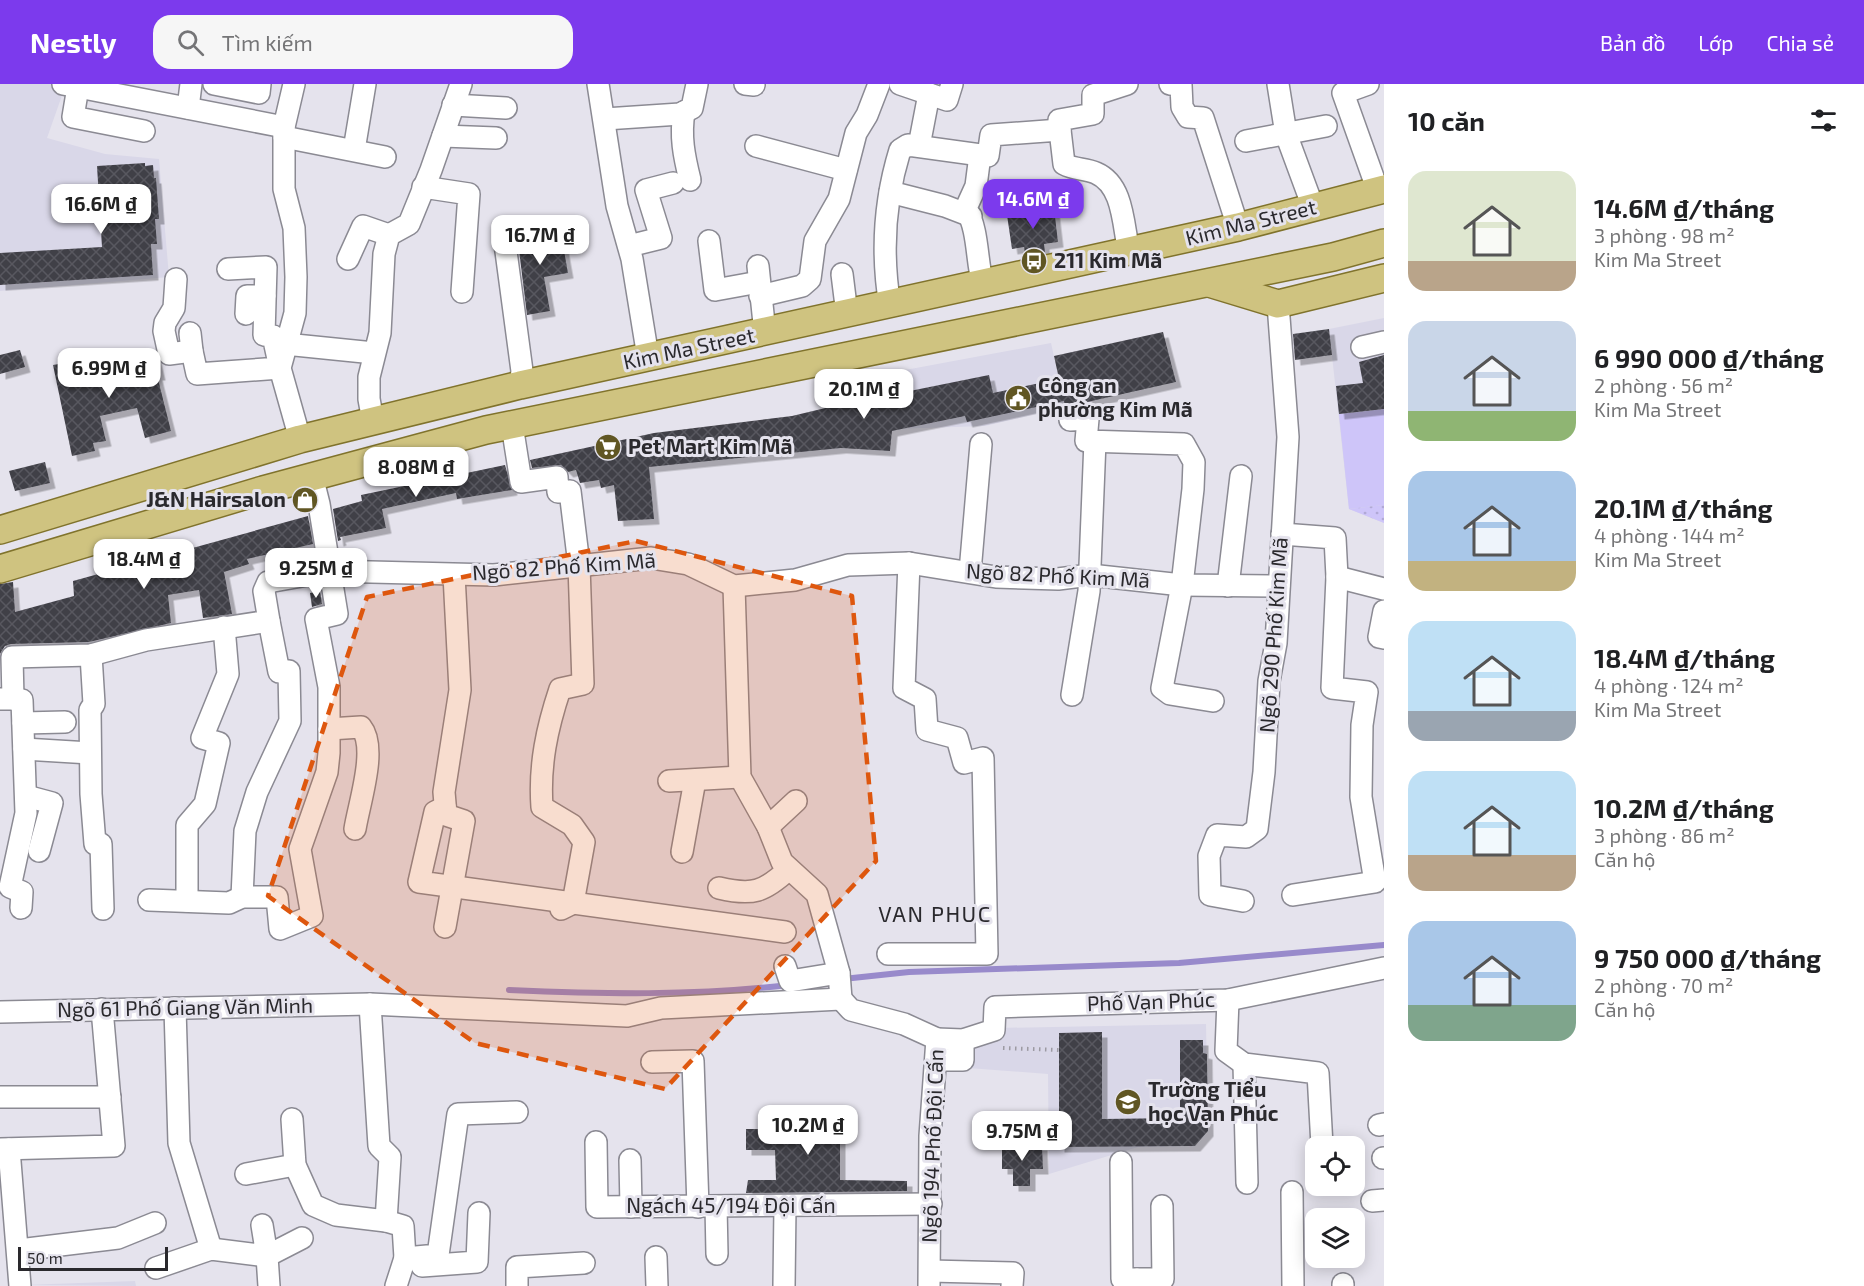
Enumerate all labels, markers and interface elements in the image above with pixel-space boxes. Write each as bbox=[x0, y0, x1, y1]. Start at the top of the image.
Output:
search box bbox=[153, 15, 573, 69]
text: Nestly bbox=[30, 25, 117, 59]
icon: search bbox=[174, 26, 207, 59]
text: Tìm kiếm bbox=[222, 29, 313, 55]
text: Bản đồ bbox=[1600, 30, 1665, 55]
text: Lớp bbox=[1698, 30, 1733, 55]
text: Chia sẻ bbox=[1766, 30, 1834, 55]
icon: filters bbox=[1807, 104, 1840, 137]
text: 10 căn bbox=[1408, 105, 1485, 136]
pin: 14.6M ₫ bbox=[978, 179, 1088, 230]
pin: 16.6M ₫ bbox=[46, 184, 156, 235]
text: 14.6M ₫ bbox=[997, 186, 1069, 210]
text: 16.6M ₫ bbox=[65, 191, 137, 215]
text: 14.6M ₫/tháng bbox=[1594, 192, 1774, 223]
street label: Kim Ma Street bbox=[1183, 193, 1319, 250]
icon: home bbox=[1456, 195, 1528, 267]
pin: 16.7M ₫ bbox=[485, 215, 595, 266]
text: 16.7M ₫ bbox=[505, 222, 575, 246]
text: 3 phòng · 98 m² bbox=[1594, 223, 1734, 247]
bus stop icon: 211 Kim Mã bbox=[1019, 246, 1049, 276]
place label: 211 Kim Mã bbox=[1054, 247, 1162, 272]
text: Kim Ma Street bbox=[1594, 247, 1721, 271]
street label: Kim Ma Street bbox=[621, 321, 757, 374]
text: 6 990 000 ₫/tháng bbox=[1594, 342, 1824, 373]
icon: home bbox=[1456, 345, 1528, 417]
pin: 6.99M ₫ bbox=[54, 348, 164, 399]
text: 6.99M ₫ bbox=[72, 355, 146, 379]
pin: 20.1M ₫ bbox=[809, 369, 919, 420]
place label: Công an phường Kim Mã bbox=[1038, 372, 1193, 421]
text: 2 phòng · 56 m² bbox=[1594, 373, 1733, 397]
text: 20.1M ₫ bbox=[828, 376, 900, 400]
public building icon: Công an phường Kim Mã bbox=[1003, 383, 1033, 413]
text: Kim Ma Street bbox=[1594, 397, 1721, 421]
supermarket icon: Pet Mart Kim Mã bbox=[593, 432, 623, 462]
place label: Pet Mart Kim Mã bbox=[628, 433, 793, 458]
pin: 8.08M ₫ bbox=[361, 447, 471, 498]
text: 8.08M ₫ bbox=[378, 454, 454, 478]
shop icon: J&N Hairsalon bbox=[290, 485, 320, 515]
place label: J&N Hairsalon bbox=[146, 486, 286, 511]
text: 20.1M ₫/tháng bbox=[1594, 492, 1773, 523]
icon: home bbox=[1456, 495, 1528, 567]
text: 4 phòng · 144 m² bbox=[1594, 523, 1745, 547]
street label: Ngõ 290 Phố Kim Mã bbox=[1253, 536, 1292, 734]
pin: 18.4M ₫ bbox=[89, 539, 199, 590]
text: 18.4M ₫ bbox=[107, 546, 181, 570]
street label: Ngõ 82 Phố Kim Mã bbox=[471, 547, 657, 584]
text: Kim Ma Street bbox=[1594, 547, 1721, 571]
pin: 9.25M ₫ bbox=[261, 548, 371, 599]
text: 9.25M ₫ bbox=[279, 555, 353, 579]
street label: Ngõ 82 Phố Kim Mã bbox=[965, 557, 1151, 592]
text: 18.4M ₫/tháng bbox=[1594, 642, 1775, 673]
icon: home bbox=[1456, 645, 1528, 717]
text: 4 phòng · 124 m² bbox=[1594, 673, 1744, 697]
text: Kim Ma Street bbox=[1594, 697, 1721, 721]
text: 10.2M ₫/tháng bbox=[1594, 792, 1774, 823]
icon: home bbox=[1456, 795, 1528, 867]
text: 3 phòng · 86 m² bbox=[1594, 823, 1734, 847]
text: Căn hộ bbox=[1594, 847, 1655, 871]
district label: VAN PHUC bbox=[878, 900, 992, 926]
text: 9 750 000 ₫/tháng bbox=[1594, 942, 1821, 973]
icon: home bbox=[1456, 945, 1528, 1017]
text: 2 phòng · 70 m² bbox=[1594, 973, 1733, 997]
street label: Phố Vạn Phúc bbox=[1086, 986, 1215, 1015]
street label: Ngõ 61 Phố Giang Văn Minh bbox=[57, 992, 313, 1021]
text: Căn hộ bbox=[1594, 997, 1655, 1021]
street label: Ngõ 194 Phố Đội Cấn bbox=[916, 1049, 947, 1243]
place label: Trường Tiểu học Vạn Phúc bbox=[1148, 1076, 1279, 1125]
school or university icon: Trường Tiểu học Vạn Phúc bbox=[1113, 1087, 1143, 1117]
pin: 10.2M ₫ bbox=[753, 1105, 863, 1156]
pin: 9.75M ₫ bbox=[967, 1111, 1077, 1162]
text: 10.2M ₫ bbox=[772, 1112, 844, 1136]
text: 9.75M ₫ bbox=[986, 1118, 1058, 1142]
map controls bbox=[1305, 1136, 1365, 1268]
button: locate bbox=[1305, 1136, 1365, 1196]
street label: Ngách 45/194 Đội Cấn bbox=[626, 1192, 836, 1217]
button: layers bbox=[1305, 1208, 1365, 1268]
scale bar bbox=[18, 1244, 168, 1272]
text: 50 m bbox=[27, 1248, 63, 1267]

